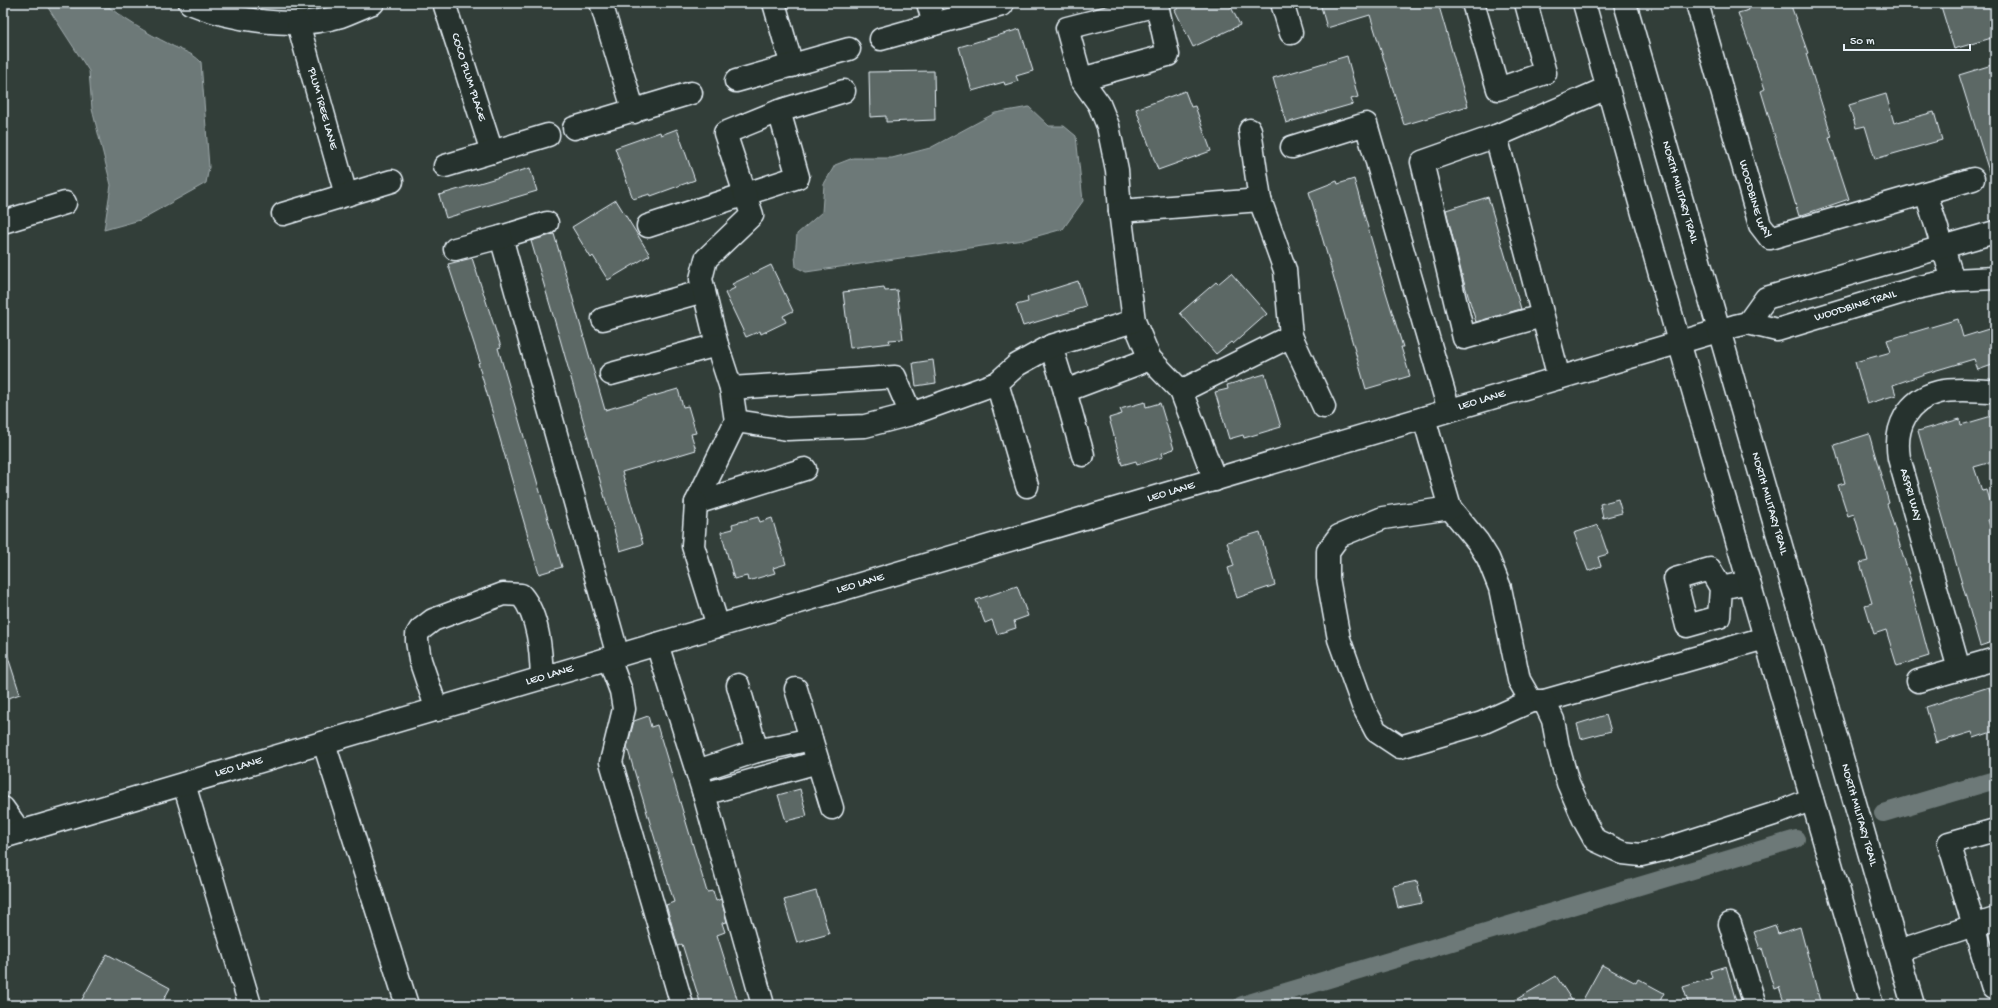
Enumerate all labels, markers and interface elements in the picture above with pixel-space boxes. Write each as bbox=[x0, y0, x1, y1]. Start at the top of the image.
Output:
scale bar bbox=[1844, 26, 1970, 52]
street label: COCO PLUM PLACE bbox=[447, 32, 489, 123]
text: 50 m bbox=[1850, 35, 1875, 49]
street label: PLUM TREE LANE bbox=[304, 65, 340, 152]
street label: NORTH MILITARY TRAIL bbox=[1658, 139, 1701, 246]
street label: WOODBINE WAY bbox=[1735, 159, 1775, 242]
street label: WOODBINE TRAIL bbox=[1813, 287, 1899, 325]
street label: LEO LANE bbox=[1457, 387, 1508, 414]
street label: NORTH MILITARY TRAIL bbox=[1748, 451, 1790, 557]
street label: ASPRI WAY bbox=[1896, 467, 1924, 523]
street label: LEO LANE bbox=[1146, 479, 1197, 506]
street label: LEO LANE bbox=[835, 570, 886, 598]
street label: LEO LANE bbox=[524, 662, 576, 689]
street label: LEO LANE bbox=[214, 754, 265, 781]
street label: NORTH MILITARY TRAIL bbox=[1837, 762, 1880, 869]

